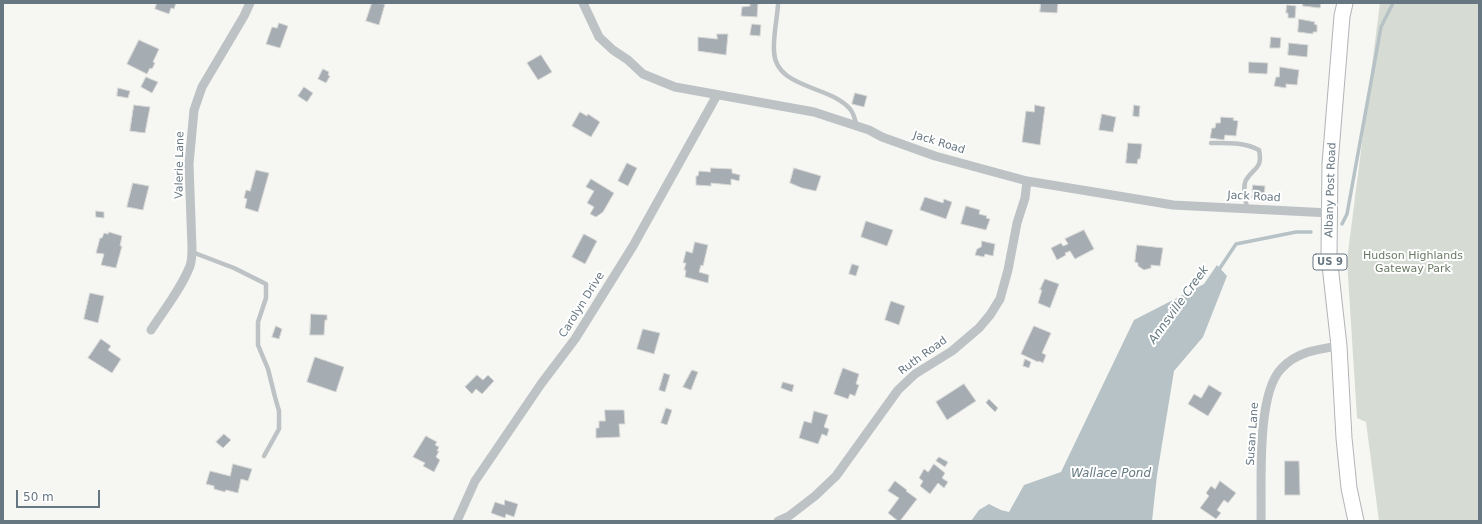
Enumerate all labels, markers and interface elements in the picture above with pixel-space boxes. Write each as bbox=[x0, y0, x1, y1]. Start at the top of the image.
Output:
street label: Jack Road bbox=[911, 129, 967, 157]
street label: Valerie Lane bbox=[173, 131, 187, 199]
street label: Albany Post Road bbox=[1323, 142, 1339, 238]
street label: Jack Road bbox=[1227, 189, 1281, 205]
park label: Hudson Highlands Gateway Park bbox=[1363, 249, 1463, 275]
road number: US 9 bbox=[1313, 254, 1347, 270]
water label: Annsville Creek bbox=[1146, 263, 1212, 347]
street label: Carolyn Drive bbox=[557, 270, 607, 340]
street label: Ruth Road bbox=[896, 334, 950, 378]
street label: Susan Lane bbox=[1244, 402, 1262, 466]
water label: Wallace Pond bbox=[1071, 467, 1151, 481]
scale bar bbox=[18, 482, 102, 508]
text: 50 m bbox=[23, 490, 54, 504]

